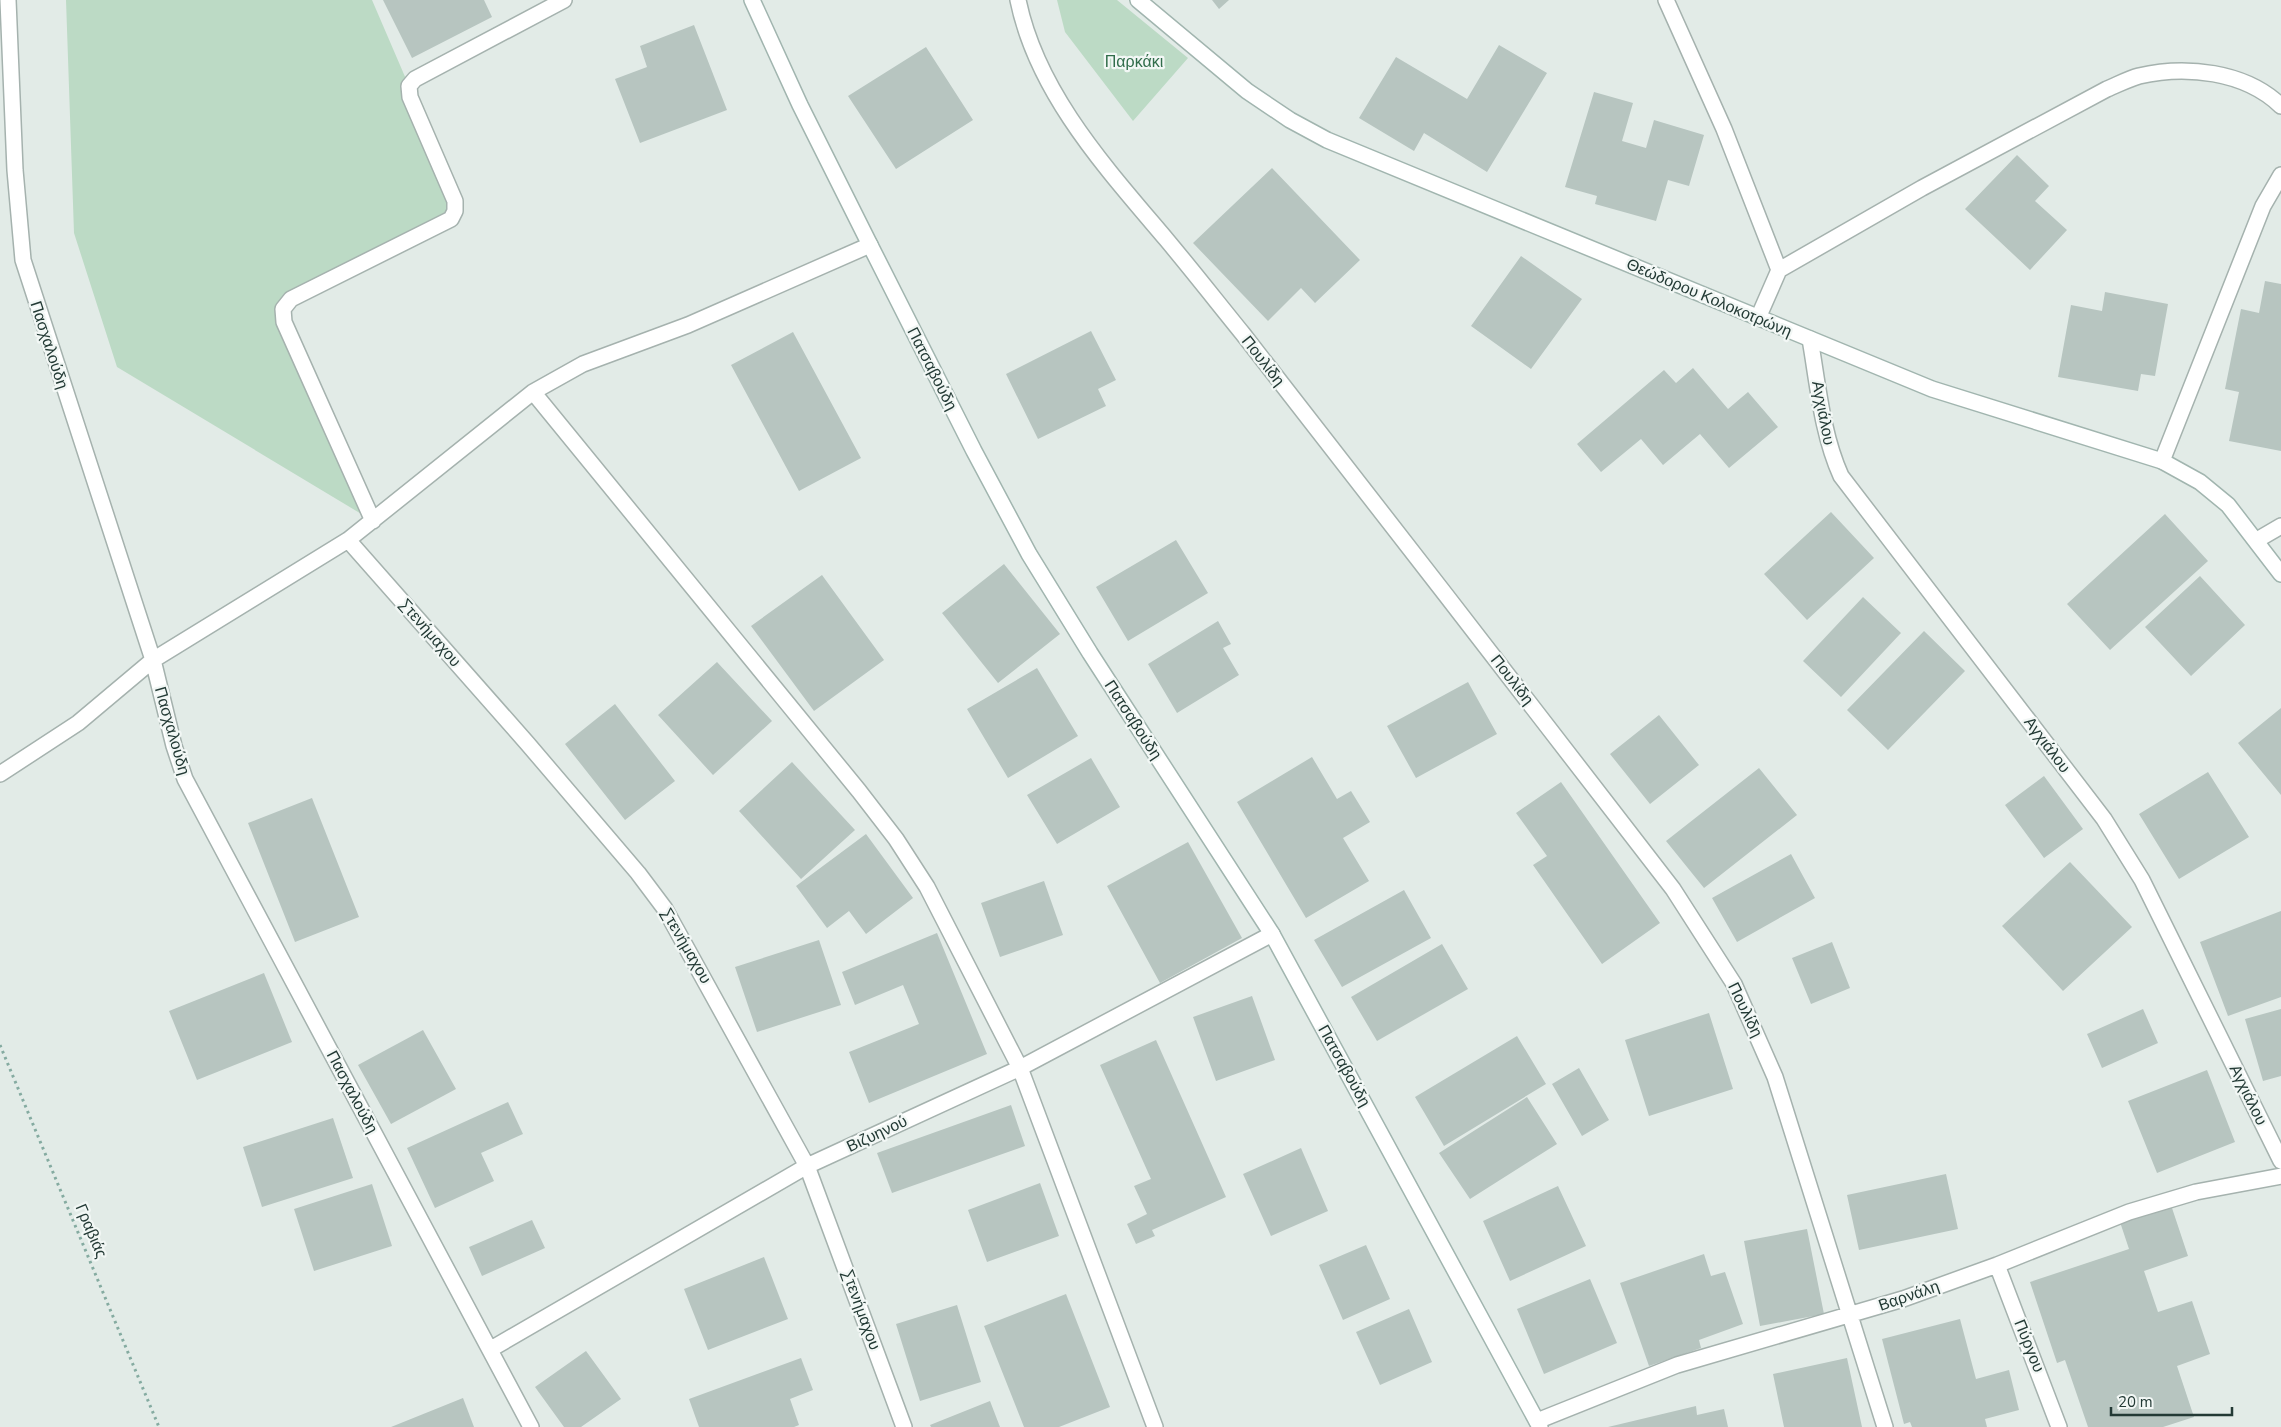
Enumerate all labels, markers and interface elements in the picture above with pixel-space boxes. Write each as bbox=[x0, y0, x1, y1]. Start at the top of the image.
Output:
park label: Παρκάκι bbox=[1105, 51, 1164, 73]
street label: Θεώδορου Κολοκοτρώνη bbox=[1623, 253, 1795, 343]
street label: Πασχαλούδη bbox=[24, 298, 74, 392]
street label: Πατσαβούδη bbox=[902, 324, 962, 414]
street label: Πουλίδη bbox=[1236, 331, 1290, 391]
street label: Αγχιάλου bbox=[1806, 379, 1840, 447]
street label: Στενήμαχου bbox=[394, 594, 466, 672]
street label: Πουλίδη bbox=[1485, 650, 1539, 710]
street label: Πατσαβούδη bbox=[1099, 676, 1167, 764]
street label: Πασχαλούδη bbox=[149, 684, 195, 778]
street label: Αγχιάλου bbox=[2019, 712, 2075, 778]
street label: Στενήμαχου bbox=[656, 904, 716, 988]
street label: Πουλίδη bbox=[1722, 979, 1768, 1041]
street label: Πατσαβούδη bbox=[1312, 1021, 1376, 1111]
street label: Πασχαλούδη bbox=[321, 1047, 383, 1137]
street label: Αγχιάλου bbox=[2224, 1061, 2272, 1129]
street label: Βιζυηνού bbox=[843, 1110, 911, 1158]
street label: Γραβιάς bbox=[70, 1201, 112, 1262]
street label: Στενήμαχου bbox=[836, 1267, 886, 1353]
street label: Βαρνάλη bbox=[1876, 1275, 1942, 1317]
street label: Πύργου bbox=[2008, 1316, 2050, 1376]
scale bar bbox=[2111, 1384, 2232, 1416]
text: 20 m bbox=[2118, 1392, 2153, 1412]

